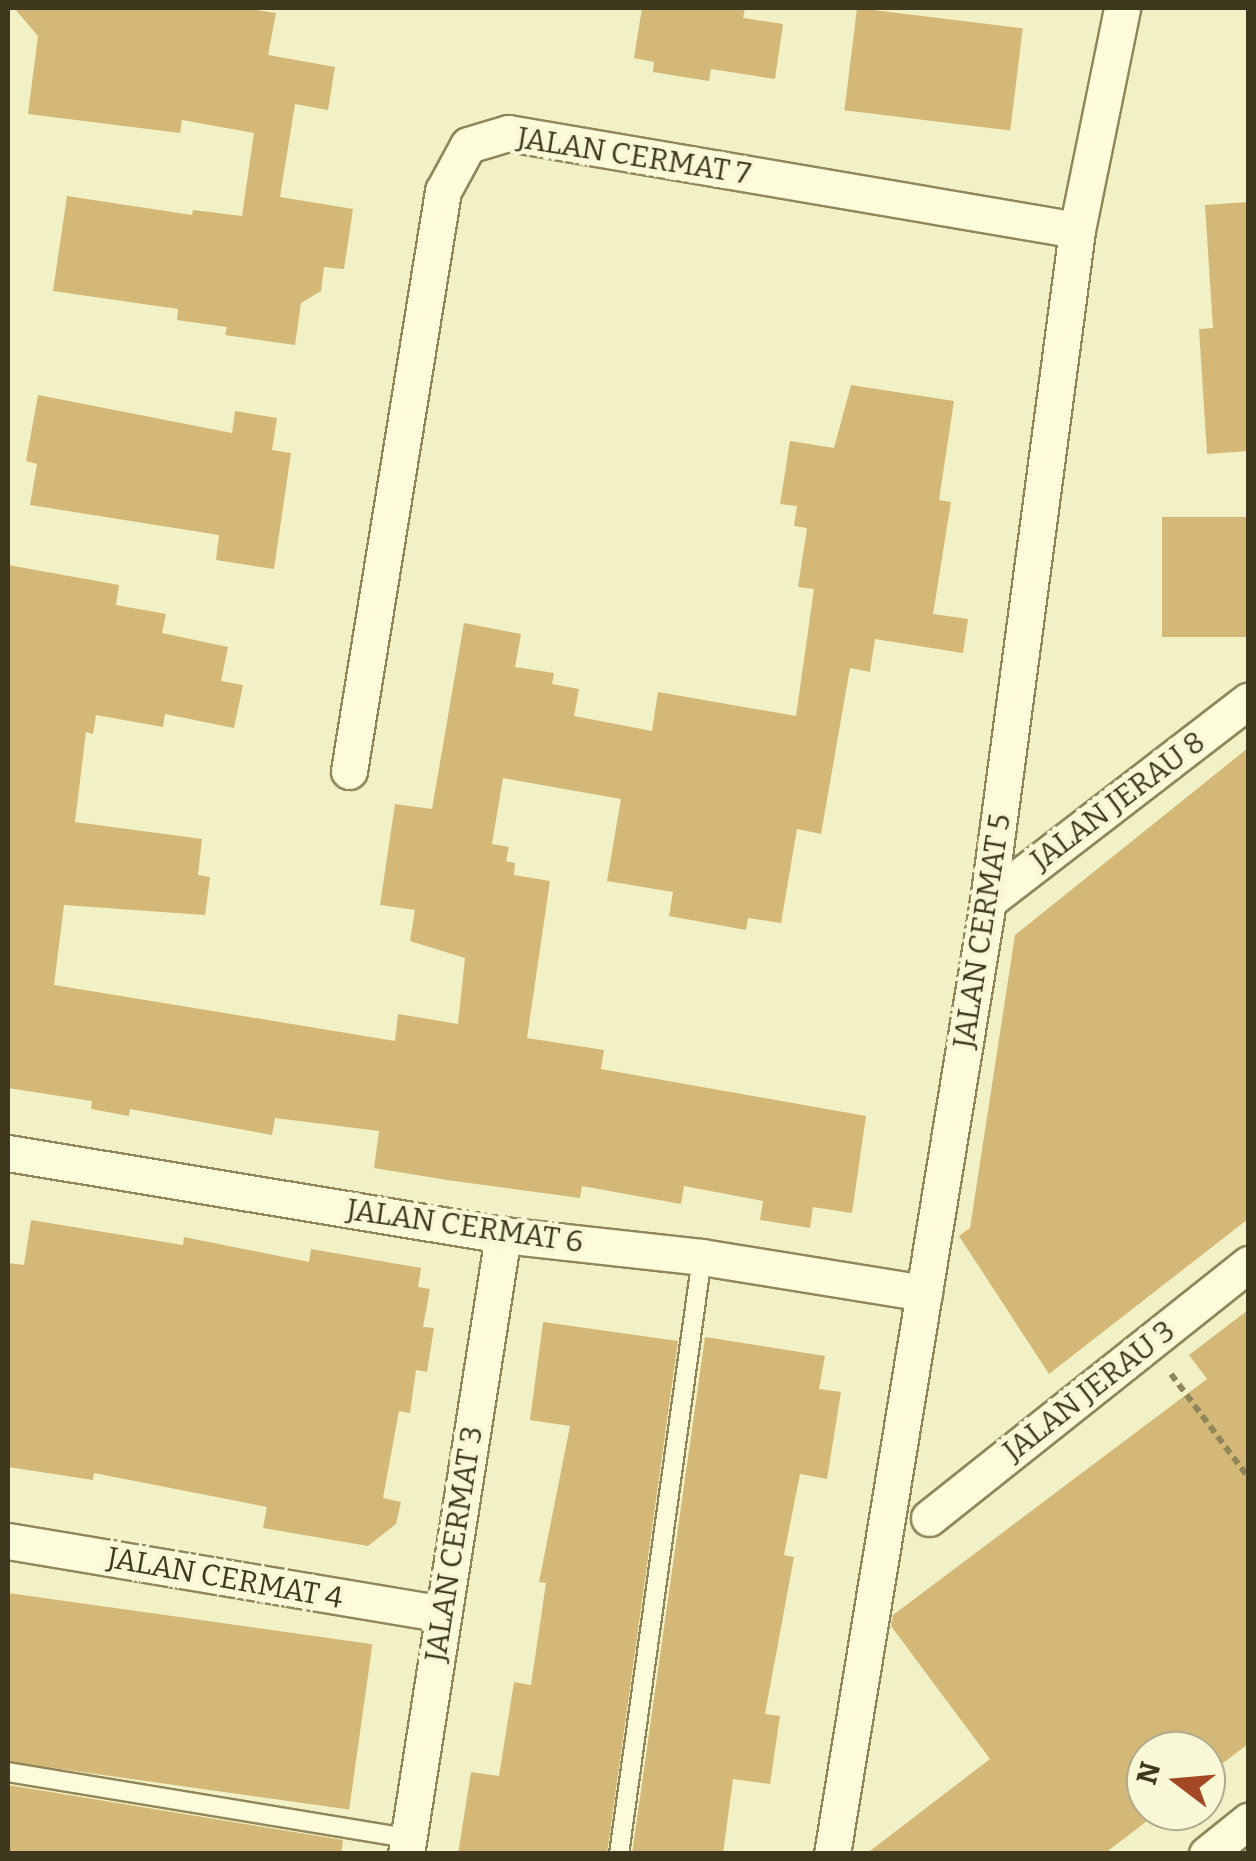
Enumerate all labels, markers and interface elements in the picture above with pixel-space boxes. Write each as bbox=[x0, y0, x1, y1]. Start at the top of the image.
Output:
street label: JALAN CERMAT 7 bbox=[515, 120, 753, 192]
street label: JALAN JERAU 8 bbox=[1024, 724, 1212, 878]
street label: JALAN CERMAT 5 bbox=[946, 811, 1018, 1051]
street label: JALAN CERMAT 6 bbox=[344, 1192, 586, 1260]
street label: JALAN JERAU 3 bbox=[996, 1313, 1182, 1469]
street label: JALAN CERMAT 3 bbox=[418, 1424, 490, 1664]
street label: JALAN CERMAT 4 bbox=[105, 1540, 345, 1616]
north arrow bbox=[1126, 1731, 1226, 1831]
text: N bbox=[1130, 1758, 1167, 1788]

